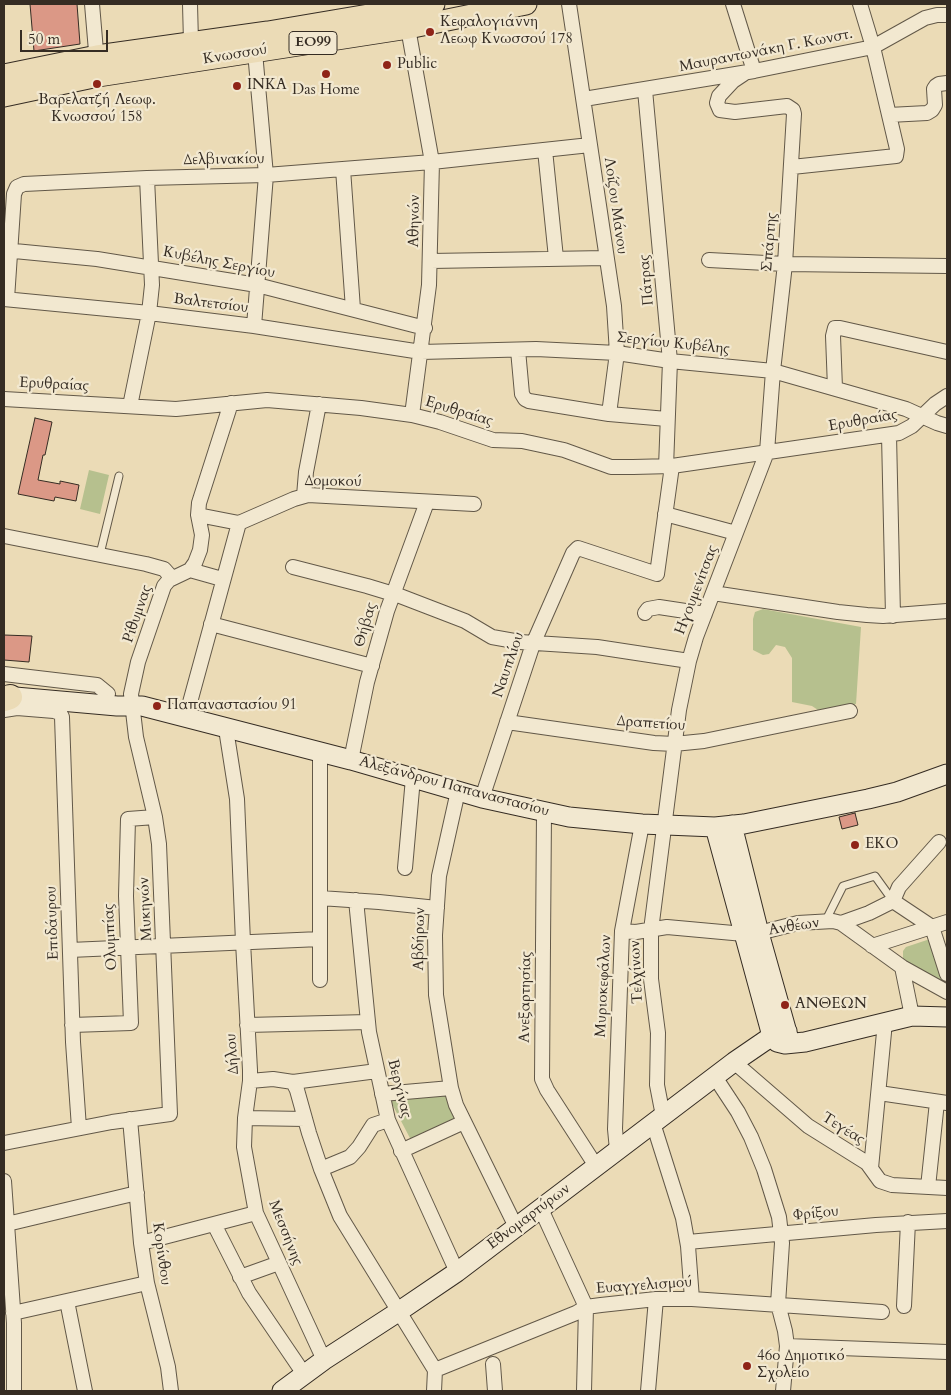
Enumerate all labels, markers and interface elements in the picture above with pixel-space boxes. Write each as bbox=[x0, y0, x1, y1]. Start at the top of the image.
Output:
place label: Κεφαλογιάννη Λεωφ Κνωσσού 178 bbox=[440, 14, 573, 49]
scale bar bbox=[22, 20, 110, 52]
street label: Μαυραντωνάκη Γ. Κωνστ. bbox=[678, 25, 854, 77]
marker: Κεφαλογιάννη Λεωφ Κνωσσού 178 bbox=[424, 26, 436, 38]
text: 50 m bbox=[28, 29, 60, 49]
road number: ΕΟ99 bbox=[289, 32, 337, 54]
street label: Κνωσσού bbox=[202, 41, 268, 69]
place label: Public bbox=[397, 56, 437, 74]
marker: Public bbox=[381, 59, 393, 71]
marker: Das Home bbox=[320, 68, 332, 80]
place label: ΙΝΚΑ bbox=[247, 77, 287, 95]
marker: Βαρελατζή Λεωφ. Κνωσσού 158 bbox=[91, 78, 103, 90]
marker: ΙΝΚΑ bbox=[231, 80, 243, 92]
place label: Das Home bbox=[292, 82, 360, 100]
place label: Βαρελατζή Λεωφ. Κνωσσού 158 bbox=[38, 92, 156, 127]
street label: Δελβινακίου bbox=[183, 150, 265, 170]
street label: Λοίζου Μάνου bbox=[599, 156, 631, 256]
street label: Αθηνών bbox=[406, 194, 424, 248]
street label: Σπάρτης bbox=[758, 212, 782, 272]
street label: Κυβέλης Σεργίου bbox=[162, 243, 276, 283]
street label: Πάτρας bbox=[636, 254, 658, 306]
street label: Βαλτετσίου bbox=[173, 290, 249, 318]
street label: Σεργίου Κυβέλης bbox=[616, 329, 730, 359]
street label: Ερυθραίας bbox=[19, 374, 89, 396]
street label: Ερυθραίας bbox=[423, 393, 495, 431]
street label: Ερυθραίας bbox=[827, 406, 899, 436]
street label: Δομοκού bbox=[304, 473, 362, 491]
street label: Ηγουμενίτσας bbox=[672, 543, 722, 637]
street label: Ρίθυμνας bbox=[120, 583, 156, 645]
street label: Θήβας bbox=[351, 600, 381, 650]
street label: Ναυπλίου bbox=[489, 630, 529, 700]
place label: Παπαναστασίου 91 bbox=[167, 697, 297, 715]
marker: Παπαναστασίου 91 bbox=[151, 700, 163, 712]
street label: Δραπετίου bbox=[616, 713, 686, 735]
street label: Αλεξάνδρου Παπαναστασίου bbox=[357, 753, 551, 821]
place label: EKO bbox=[865, 836, 898, 854]
marker: EKO bbox=[849, 839, 861, 851]
street label: Μυκηνών bbox=[135, 876, 157, 942]
street label: Επιδάυρου bbox=[43, 886, 63, 960]
street label: Ολυμπίας bbox=[100, 903, 122, 971]
street label: Αβδήρων bbox=[410, 907, 430, 971]
street label: Ανθέων bbox=[767, 914, 821, 940]
street label: Μυριοκεφάλων bbox=[592, 934, 616, 1038]
street label: Τελχίνων bbox=[626, 940, 648, 1004]
street label: Ανεξαρτησίας bbox=[516, 951, 536, 1043]
place label: ΑΝΘΕΩΝ bbox=[795, 996, 867, 1014]
marker: ΑΝΘΕΩΝ bbox=[779, 999, 791, 1011]
street label: Δήλου bbox=[223, 1033, 243, 1075]
street label: Βεργίνας bbox=[383, 1058, 415, 1120]
street label: Τεγέας bbox=[818, 1109, 868, 1149]
street label: Εθνομαρτύρων bbox=[484, 1180, 574, 1254]
street label: Μεσσήνης bbox=[264, 1198, 306, 1268]
street label: Φρίξου bbox=[792, 1203, 840, 1225]
street label: Κορίνθου bbox=[148, 1222, 174, 1286]
street label: Ευαγγελισμού bbox=[595, 1274, 693, 1298]
place label: 46ο Δημοτικό Σχολείο bbox=[757, 1348, 845, 1383]
marker: 46ο Δημοτικό Σχολείο bbox=[741, 1360, 753, 1372]

